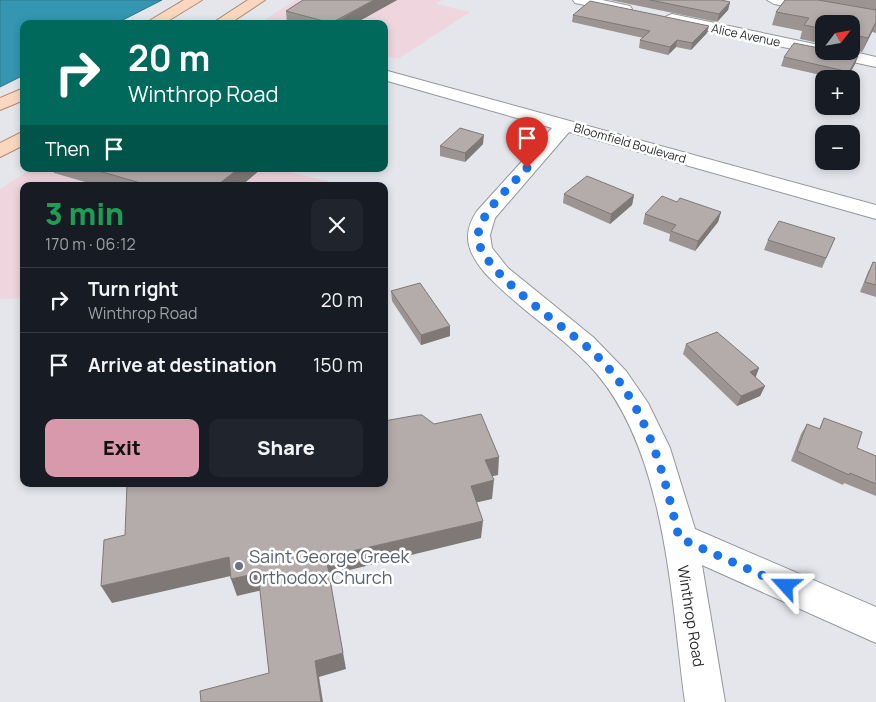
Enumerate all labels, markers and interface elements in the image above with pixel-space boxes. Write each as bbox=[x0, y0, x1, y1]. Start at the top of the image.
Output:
north arrow bbox=[815, 15, 860, 60]
map controls bbox=[815, 15, 860, 170]
street label: Alice Avenue bbox=[710, 19, 782, 51]
text: 20 m bbox=[128, 34, 210, 82]
icon: right bbox=[45, 40, 110, 105]
button: + bbox=[815, 70, 860, 115]
text: Winthrop Road bbox=[128, 79, 279, 109]
pin bbox=[506, 117, 548, 168]
street label: Bloomfield Boulevard bbox=[572, 119, 688, 167]
icon: arrive bbox=[513, 124, 541, 152]
button: − bbox=[815, 125, 860, 170]
icon: arrive bbox=[100, 135, 128, 163]
text: Then bbox=[45, 136, 90, 162]
text: 3 min bbox=[45, 193, 124, 234]
button: close bbox=[311, 199, 363, 251]
text: 170 m · 06:12 bbox=[45, 233, 136, 255]
text: Turn right bbox=[88, 276, 178, 302]
icon: right bbox=[45, 286, 73, 314]
text: 20 m bbox=[321, 287, 363, 313]
text: Winthrop Road bbox=[88, 302, 197, 324]
icon: arrive bbox=[45, 351, 73, 379]
text: Arrive at destination bbox=[88, 352, 277, 378]
text: 150 m bbox=[313, 352, 363, 378]
button: Exit bbox=[45, 419, 199, 477]
button: Share bbox=[209, 419, 363, 477]
place label: Saint George Greek Orthodox Church bbox=[249, 544, 411, 589]
position arrow bbox=[759, 559, 811, 611]
marker: Saint George Greek Orthodox Church bbox=[233, 560, 245, 572]
street label: Winthrop Road bbox=[673, 564, 709, 668]

